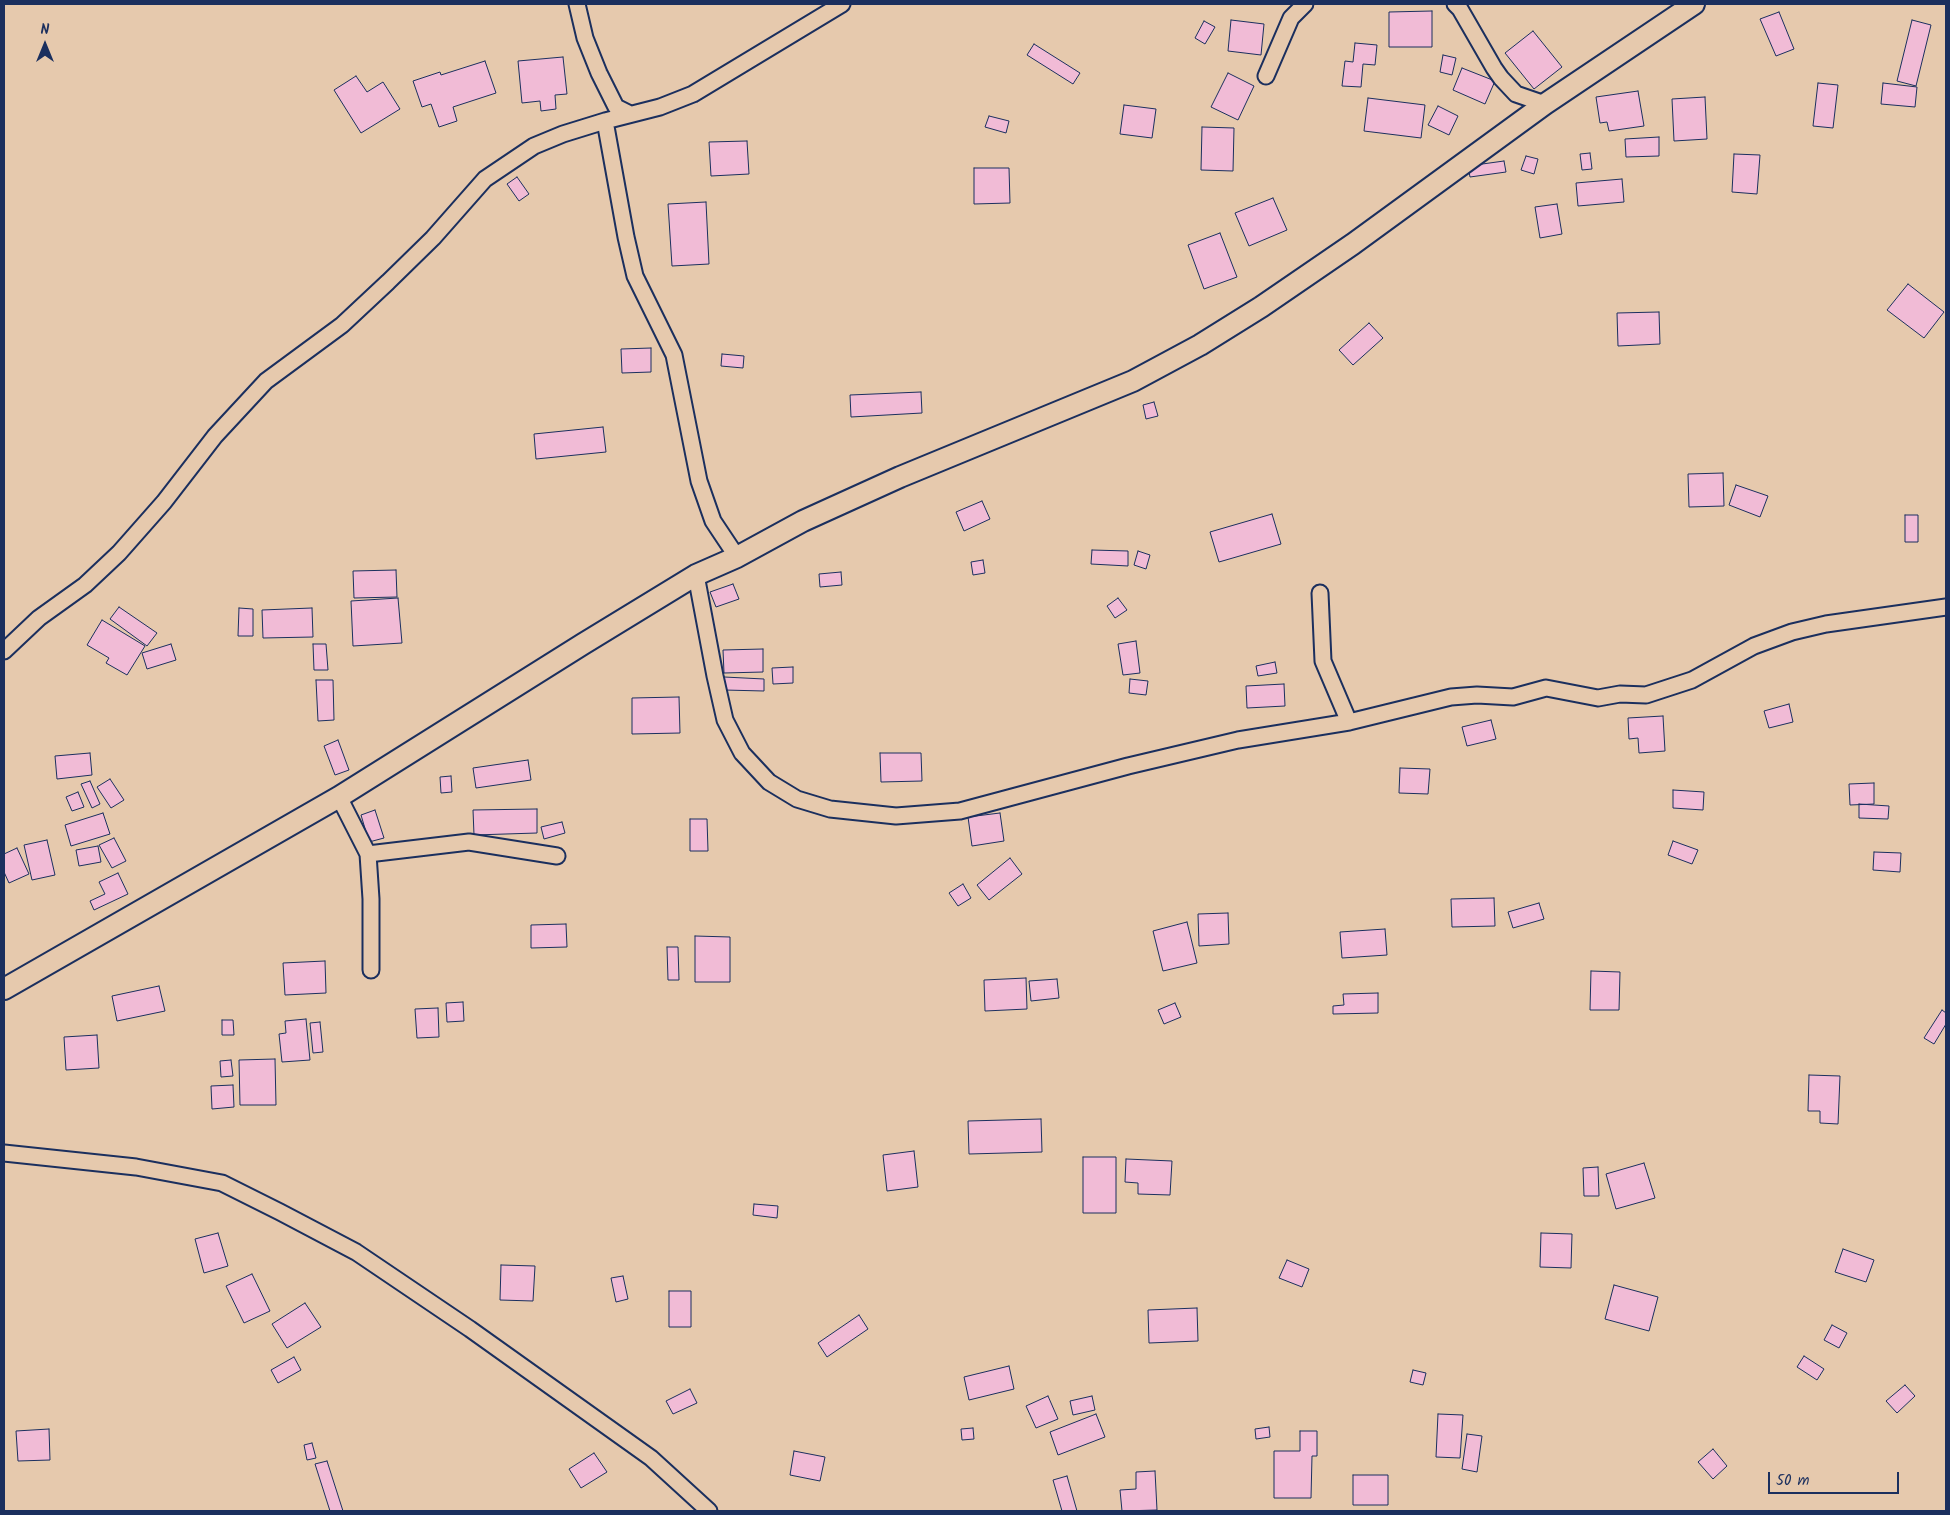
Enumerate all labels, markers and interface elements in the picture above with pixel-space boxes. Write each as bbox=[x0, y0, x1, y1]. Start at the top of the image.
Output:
text: N bbox=[41, 19, 49, 41]
north arrow bbox=[20, 20, 70, 70]
scale bar bbox=[1770, 1462, 1901, 1494]
text: 50 m bbox=[1776, 1469, 1810, 1493]

